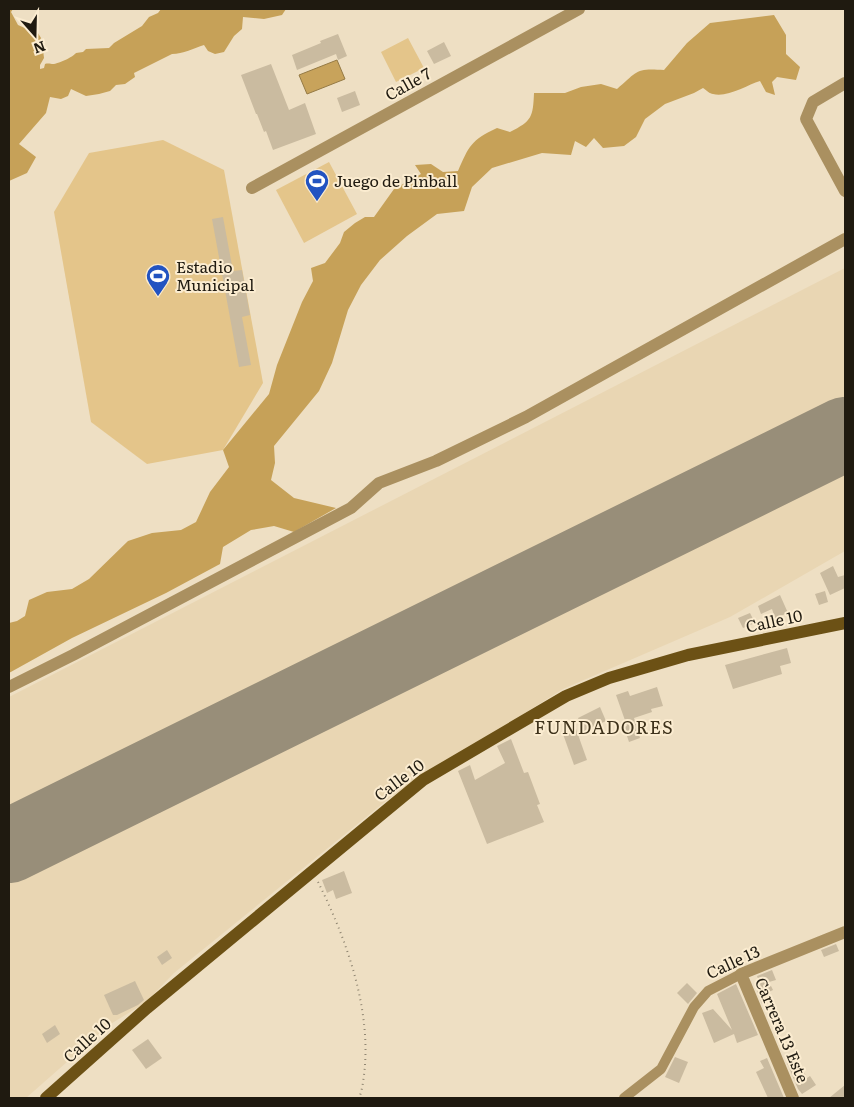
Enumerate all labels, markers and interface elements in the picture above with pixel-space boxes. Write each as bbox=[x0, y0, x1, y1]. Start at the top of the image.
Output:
north arrow bbox=[10, 10, 60, 60]
text: N bbox=[31, 37, 49, 60]
street label: Calle 7 bbox=[380, 61, 435, 106]
sports icon: Juego de Pinball bbox=[304, 168, 330, 202]
place label: Juego de Pinball bbox=[334, 168, 457, 192]
place label: Estadio Municipal bbox=[176, 254, 254, 296]
sports icon: Estadio Municipal bbox=[145, 263, 171, 297]
street label: Calle 10 bbox=[743, 602, 804, 638]
district label: FUNDADORES bbox=[534, 713, 674, 740]
street label: Calle 10 bbox=[368, 752, 429, 806]
street label: Calle 13 bbox=[702, 938, 763, 984]
street label: Carrera 13 Este bbox=[750, 973, 816, 1086]
street label: Calle 10 bbox=[57, 1011, 116, 1067]

